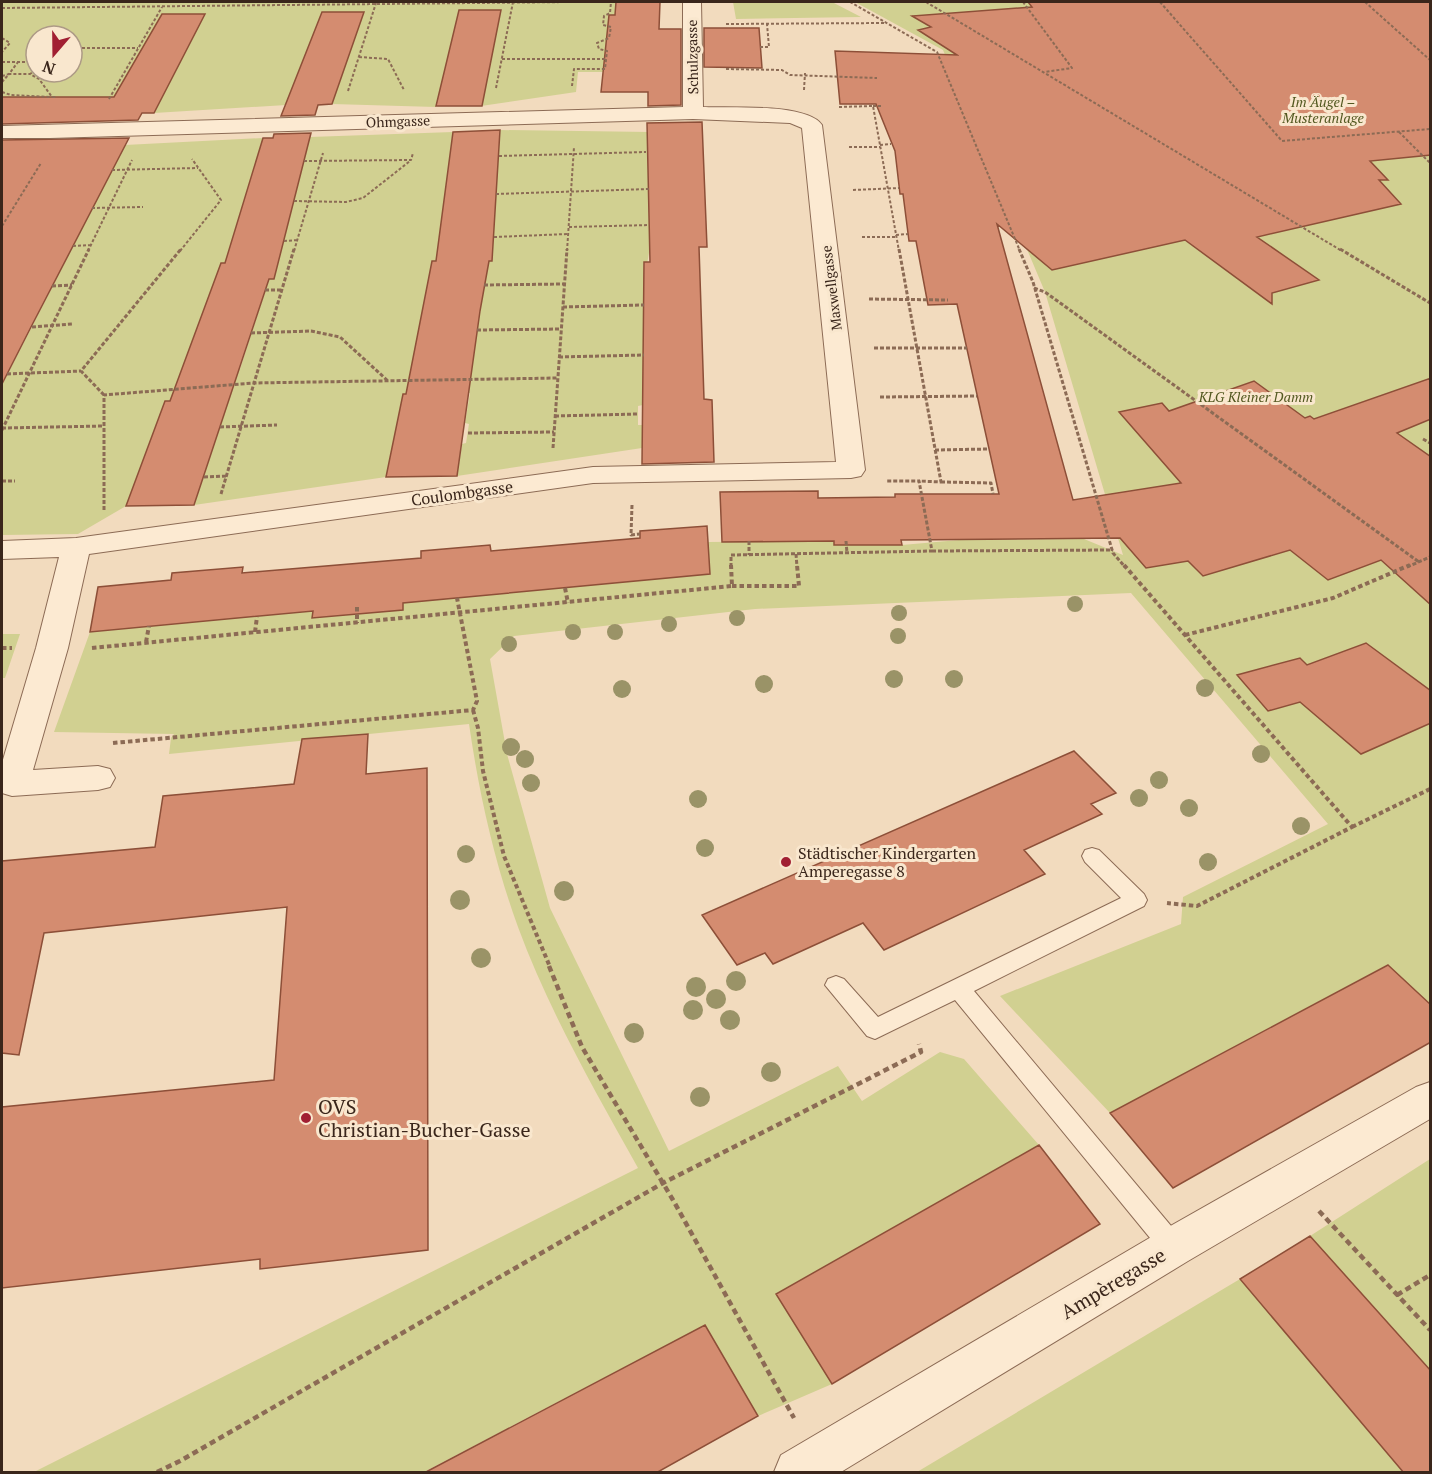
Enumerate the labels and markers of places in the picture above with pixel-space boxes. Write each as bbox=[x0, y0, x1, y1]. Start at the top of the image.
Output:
place label: Städtischer Kindergarten Amperegasse 8 bbox=[798, 842, 976, 882]
marker: Städtischer Kindergarten Amperegasse 8 bbox=[779, 855, 793, 869]
place label: OVS Christian-Bucher-Gasse bbox=[318, 1093, 530, 1143]
marker: OVS Christian-Bucher-Gasse bbox=[299, 1111, 313, 1125]

